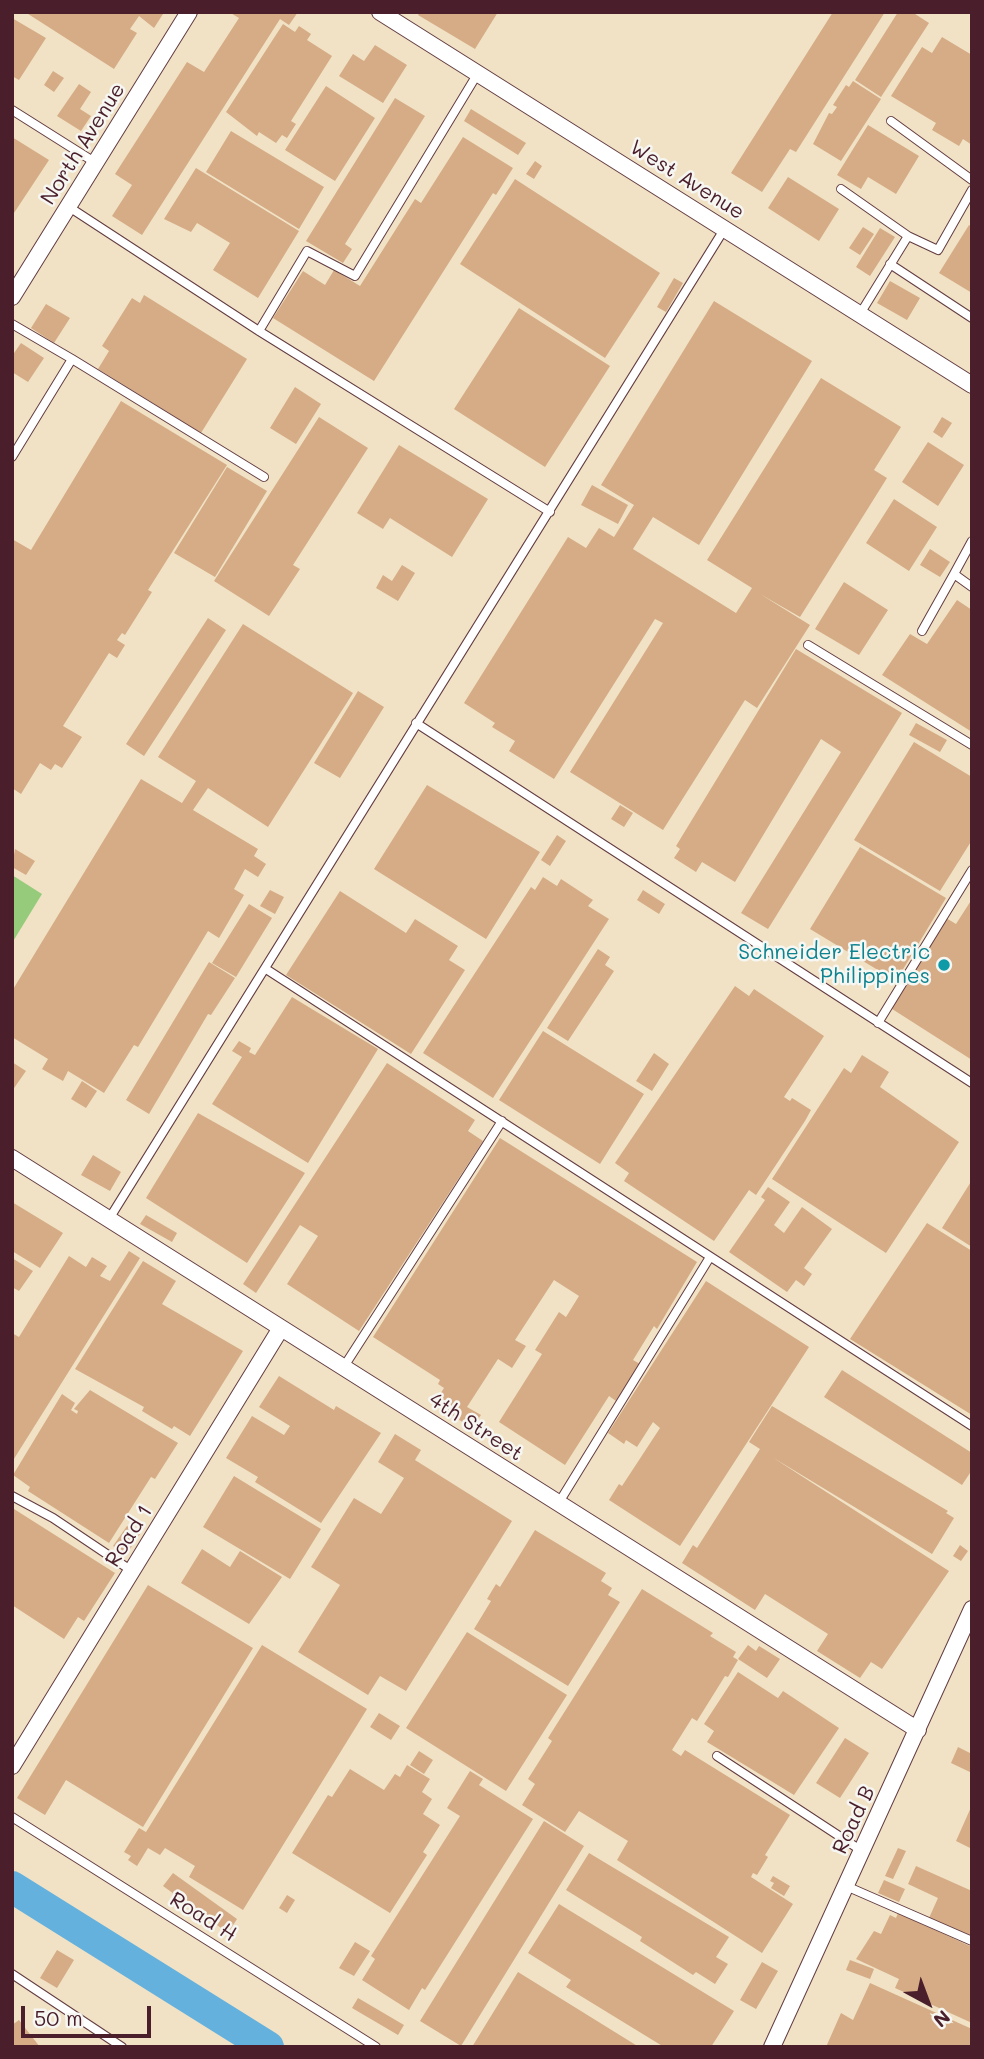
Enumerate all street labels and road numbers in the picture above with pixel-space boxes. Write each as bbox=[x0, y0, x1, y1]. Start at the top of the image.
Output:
street label: North Avenue bbox=[35, 78, 131, 210]
street label: West Avenue bbox=[625, 135, 749, 225]
street label: 4th Street bbox=[424, 1387, 528, 1467]
street label: Road 1 bbox=[100, 1500, 158, 1572]
street label: Road B bbox=[827, 1782, 881, 1858]
street label: Road H bbox=[165, 1887, 241, 1947]

